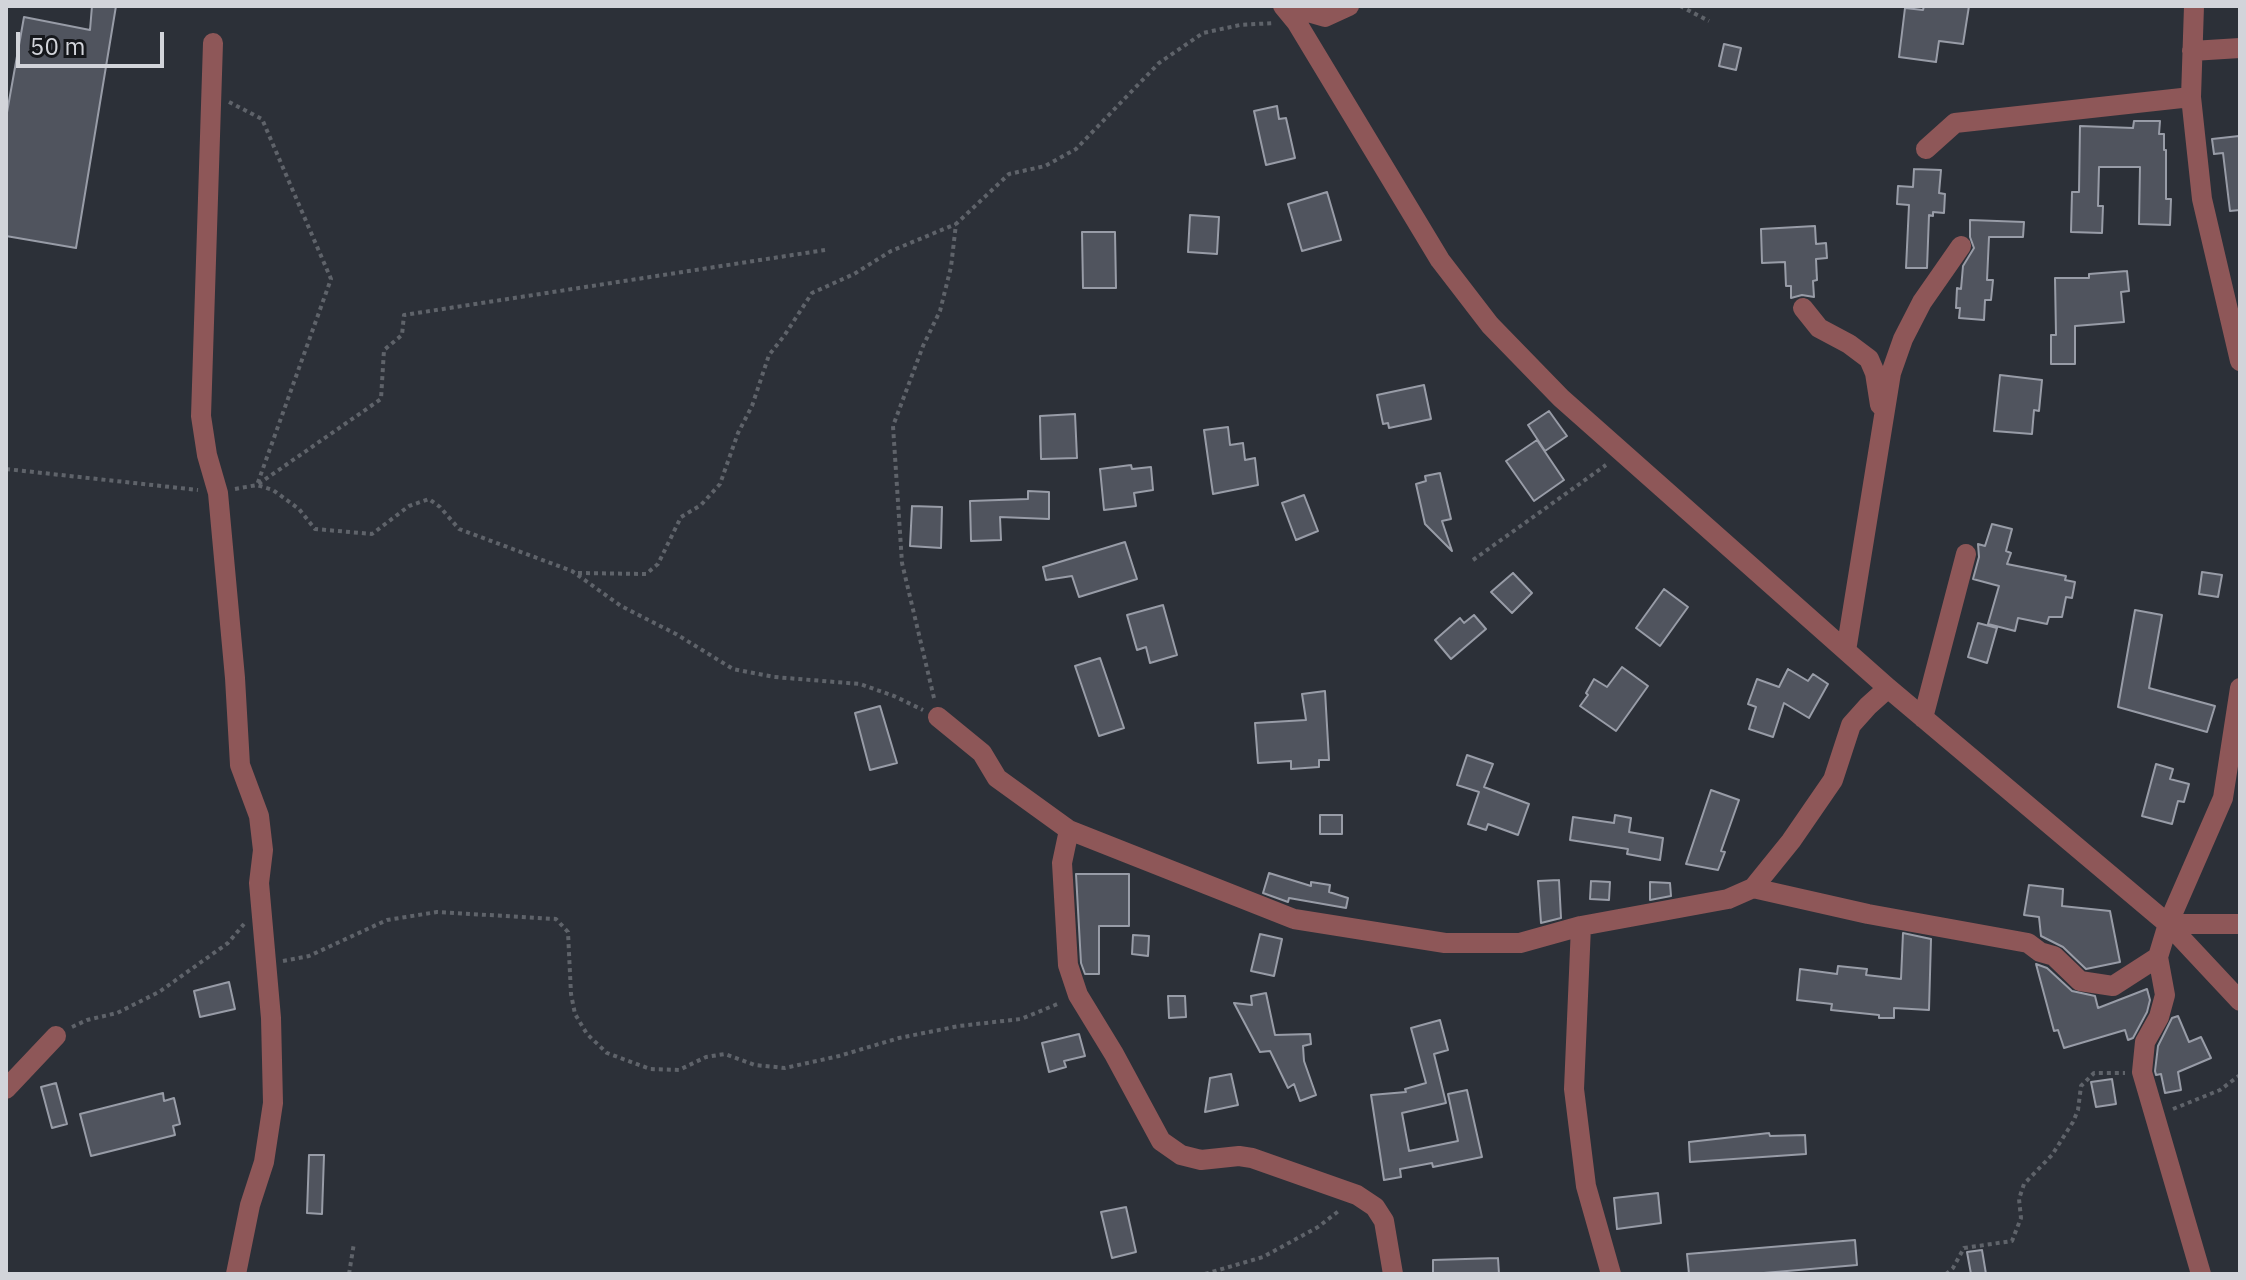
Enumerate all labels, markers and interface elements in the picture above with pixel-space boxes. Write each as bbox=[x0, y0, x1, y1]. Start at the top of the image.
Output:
scale bar bbox=[20, 16, 168, 66]
text: 50 m bbox=[30, 30, 85, 62]

